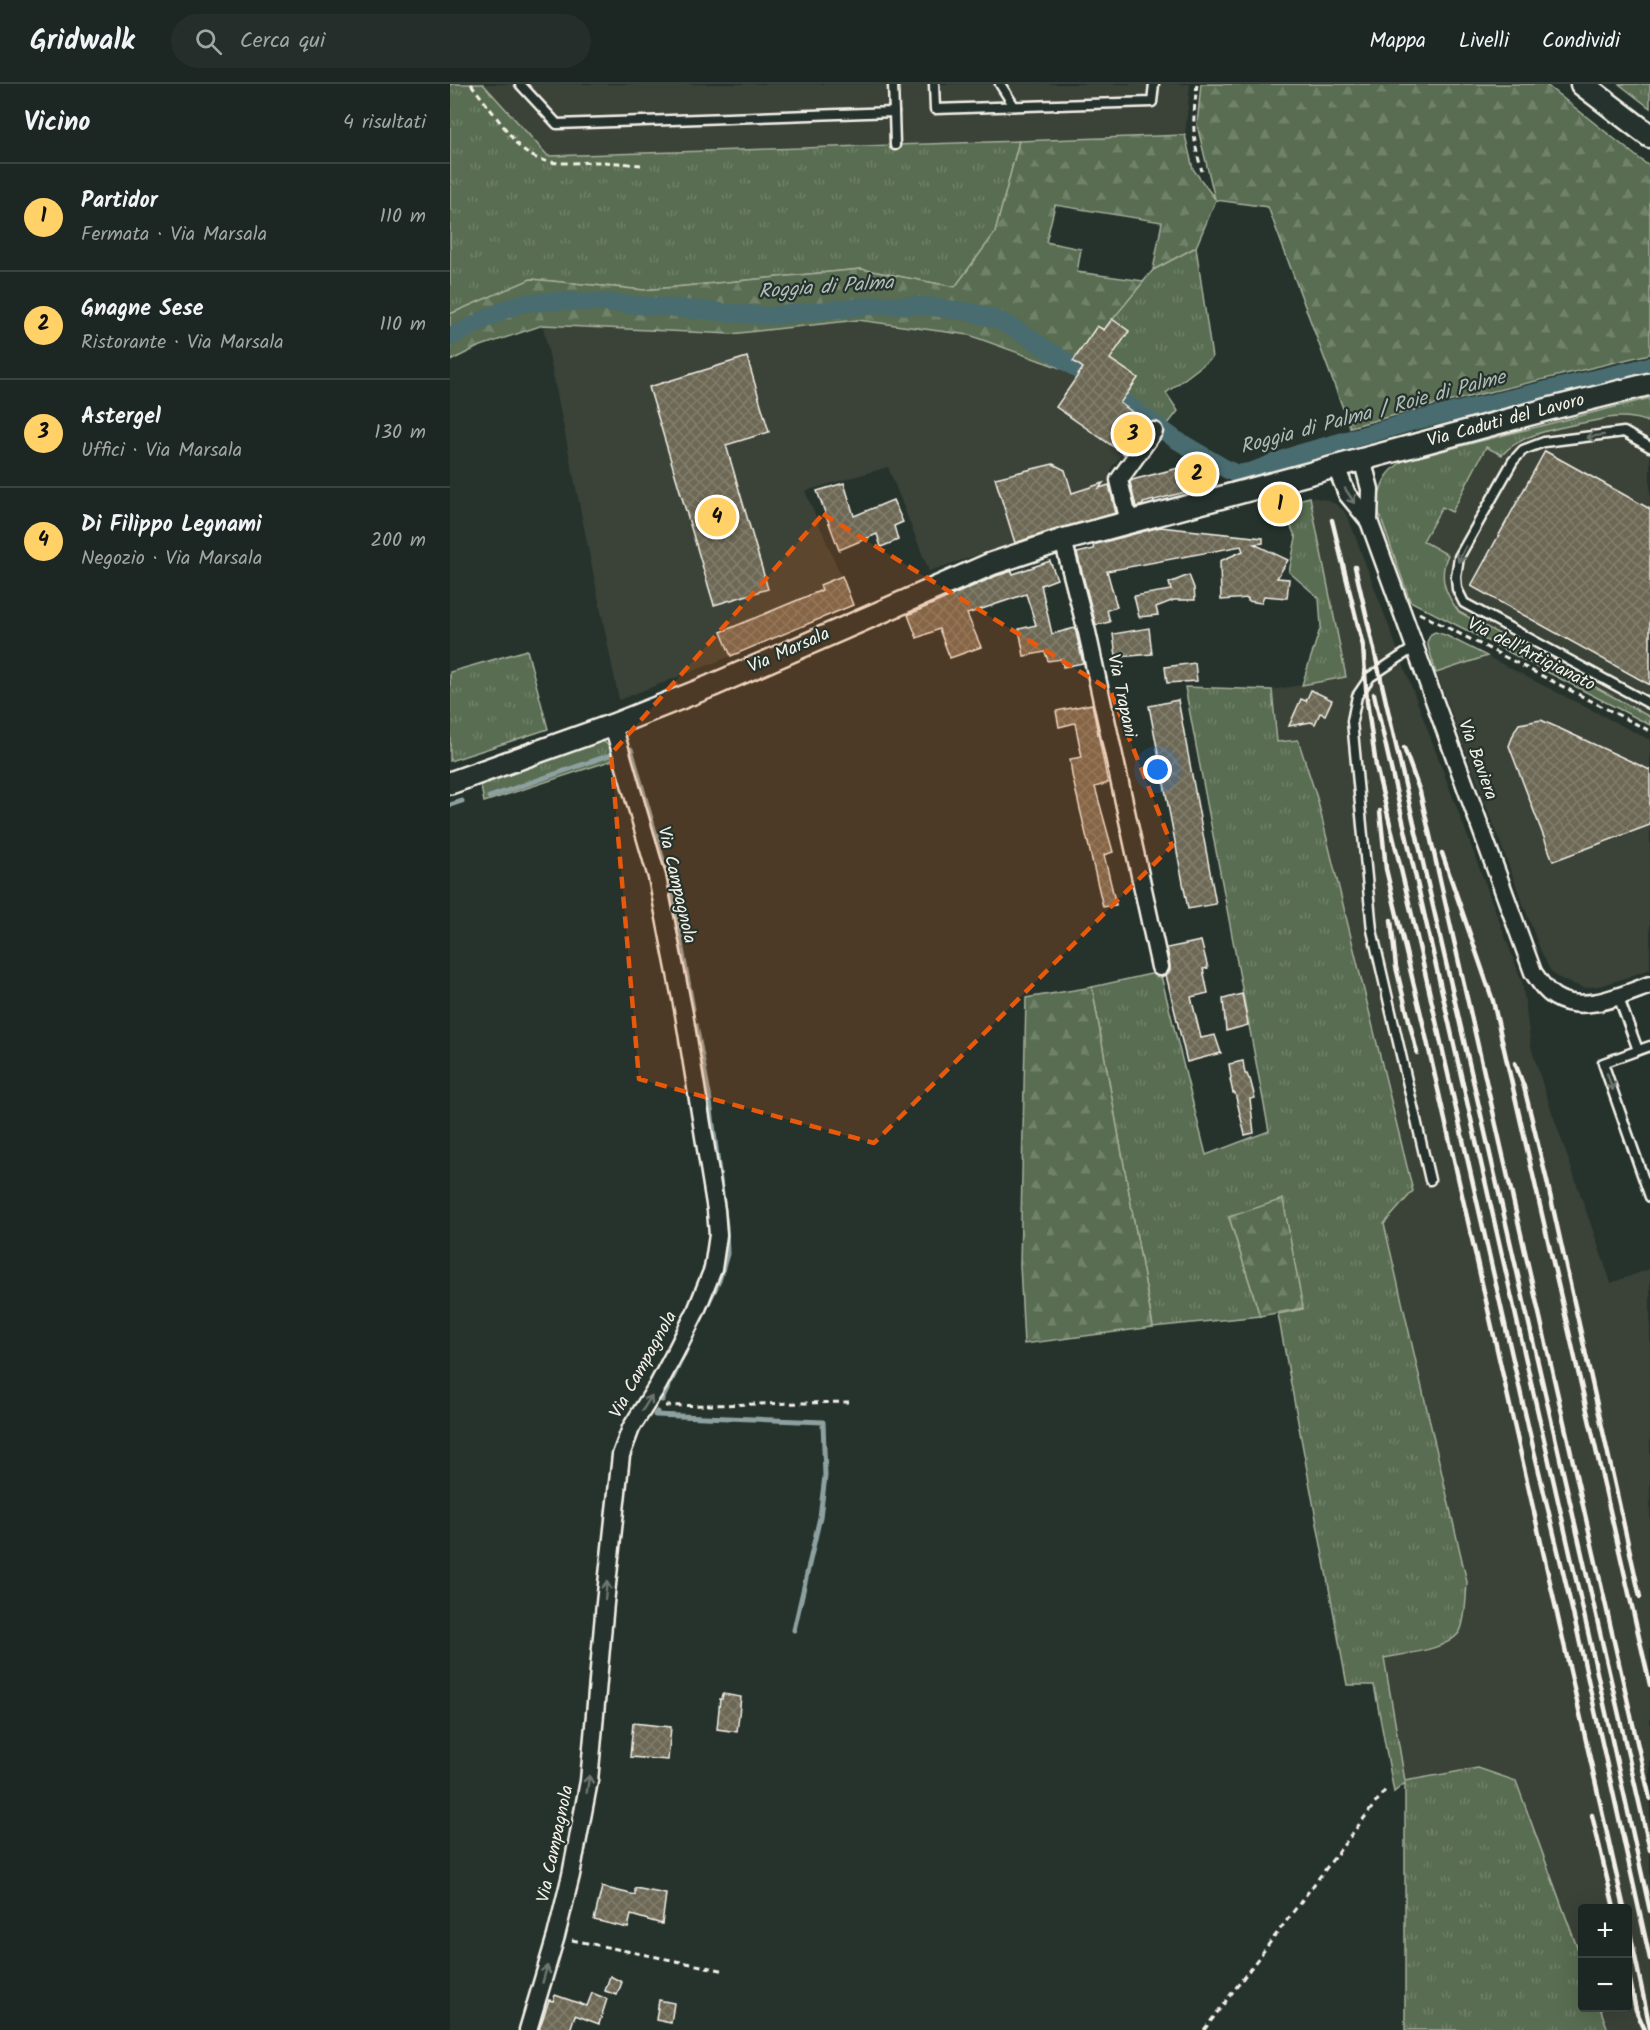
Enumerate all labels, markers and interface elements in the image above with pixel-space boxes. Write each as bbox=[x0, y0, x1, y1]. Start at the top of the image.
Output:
search box bbox=[171, 14, 591, 68]
text: Gridwalk bbox=[30, 19, 135, 64]
text: Cerca qui bbox=[240, 24, 325, 59]
icon: search bbox=[192, 25, 225, 58]
text: Mappa bbox=[1369, 25, 1426, 58]
text: Livelli bbox=[1459, 25, 1509, 58]
text: Condividi bbox=[1542, 25, 1620, 58]
text: Vicino bbox=[24, 102, 90, 144]
text: 4 risultati bbox=[343, 107, 426, 139]
text: Partidor bbox=[81, 184, 158, 219]
text: 1 bbox=[40, 201, 47, 233]
text: 110 m bbox=[380, 201, 426, 233]
text: Fermata · Via Marsala bbox=[81, 219, 267, 251]
water label: Roggia di Palma bbox=[757, 267, 896, 309]
text: Gnagne Sese bbox=[81, 292, 203, 327]
text: 2 bbox=[38, 309, 49, 341]
text: 110 m bbox=[380, 309, 426, 341]
text: Ristorante · Via Marsala bbox=[81, 327, 284, 359]
water label: Roggia di Palma / Roie di Palme bbox=[1237, 362, 1511, 464]
street label: Via Caduti del Lavoro bbox=[1424, 386, 1588, 456]
text: Astergel bbox=[81, 400, 161, 435]
pin: 3 bbox=[1114, 412, 1152, 456]
text: 3 bbox=[38, 417, 49, 449]
text: 130 m bbox=[374, 417, 426, 449]
one-way arrow bbox=[1586, 430, 1606, 441]
text: Uffici · Via Marsala bbox=[81, 435, 242, 467]
pin: 2 bbox=[1178, 452, 1216, 496]
pin: 1 bbox=[1260, 482, 1300, 526]
one-way arrow bbox=[1344, 487, 1356, 504]
pin: 4 bbox=[698, 494, 736, 540]
text: Di Filippo Legnami bbox=[81, 508, 262, 543]
text: 4 bbox=[38, 525, 49, 557]
text: 200 m bbox=[370, 525, 426, 557]
text: Negozio · Via Marsala bbox=[81, 543, 262, 575]
one-way arrow bbox=[1456, 544, 1467, 562]
street label: Via dell'Artigianato bbox=[1462, 610, 1600, 700]
street label: Via Marsala bbox=[743, 620, 835, 682]
street label: Via Trapani bbox=[1098, 652, 1144, 741]
street label: Via Baviera bbox=[1449, 716, 1505, 804]
your location bbox=[1143, 755, 1172, 784]
street label: Via Campagnola bbox=[648, 824, 704, 946]
one-way arrow bbox=[1605, 1073, 1616, 1091]
street label: Via Campagnola bbox=[602, 1306, 686, 1424]
one-way arrow bbox=[642, 1395, 654, 1412]
one-way arrow bbox=[601, 1581, 612, 1601]
one-way arrow bbox=[583, 1775, 594, 1795]
street label: Via Campagnola bbox=[529, 1783, 583, 1905]
map controls bbox=[1578, 1904, 1632, 2012]
button: + bbox=[1578, 1904, 1632, 1958]
button: − bbox=[1578, 1958, 1632, 2012]
one-way arrow bbox=[540, 1965, 551, 1984]

